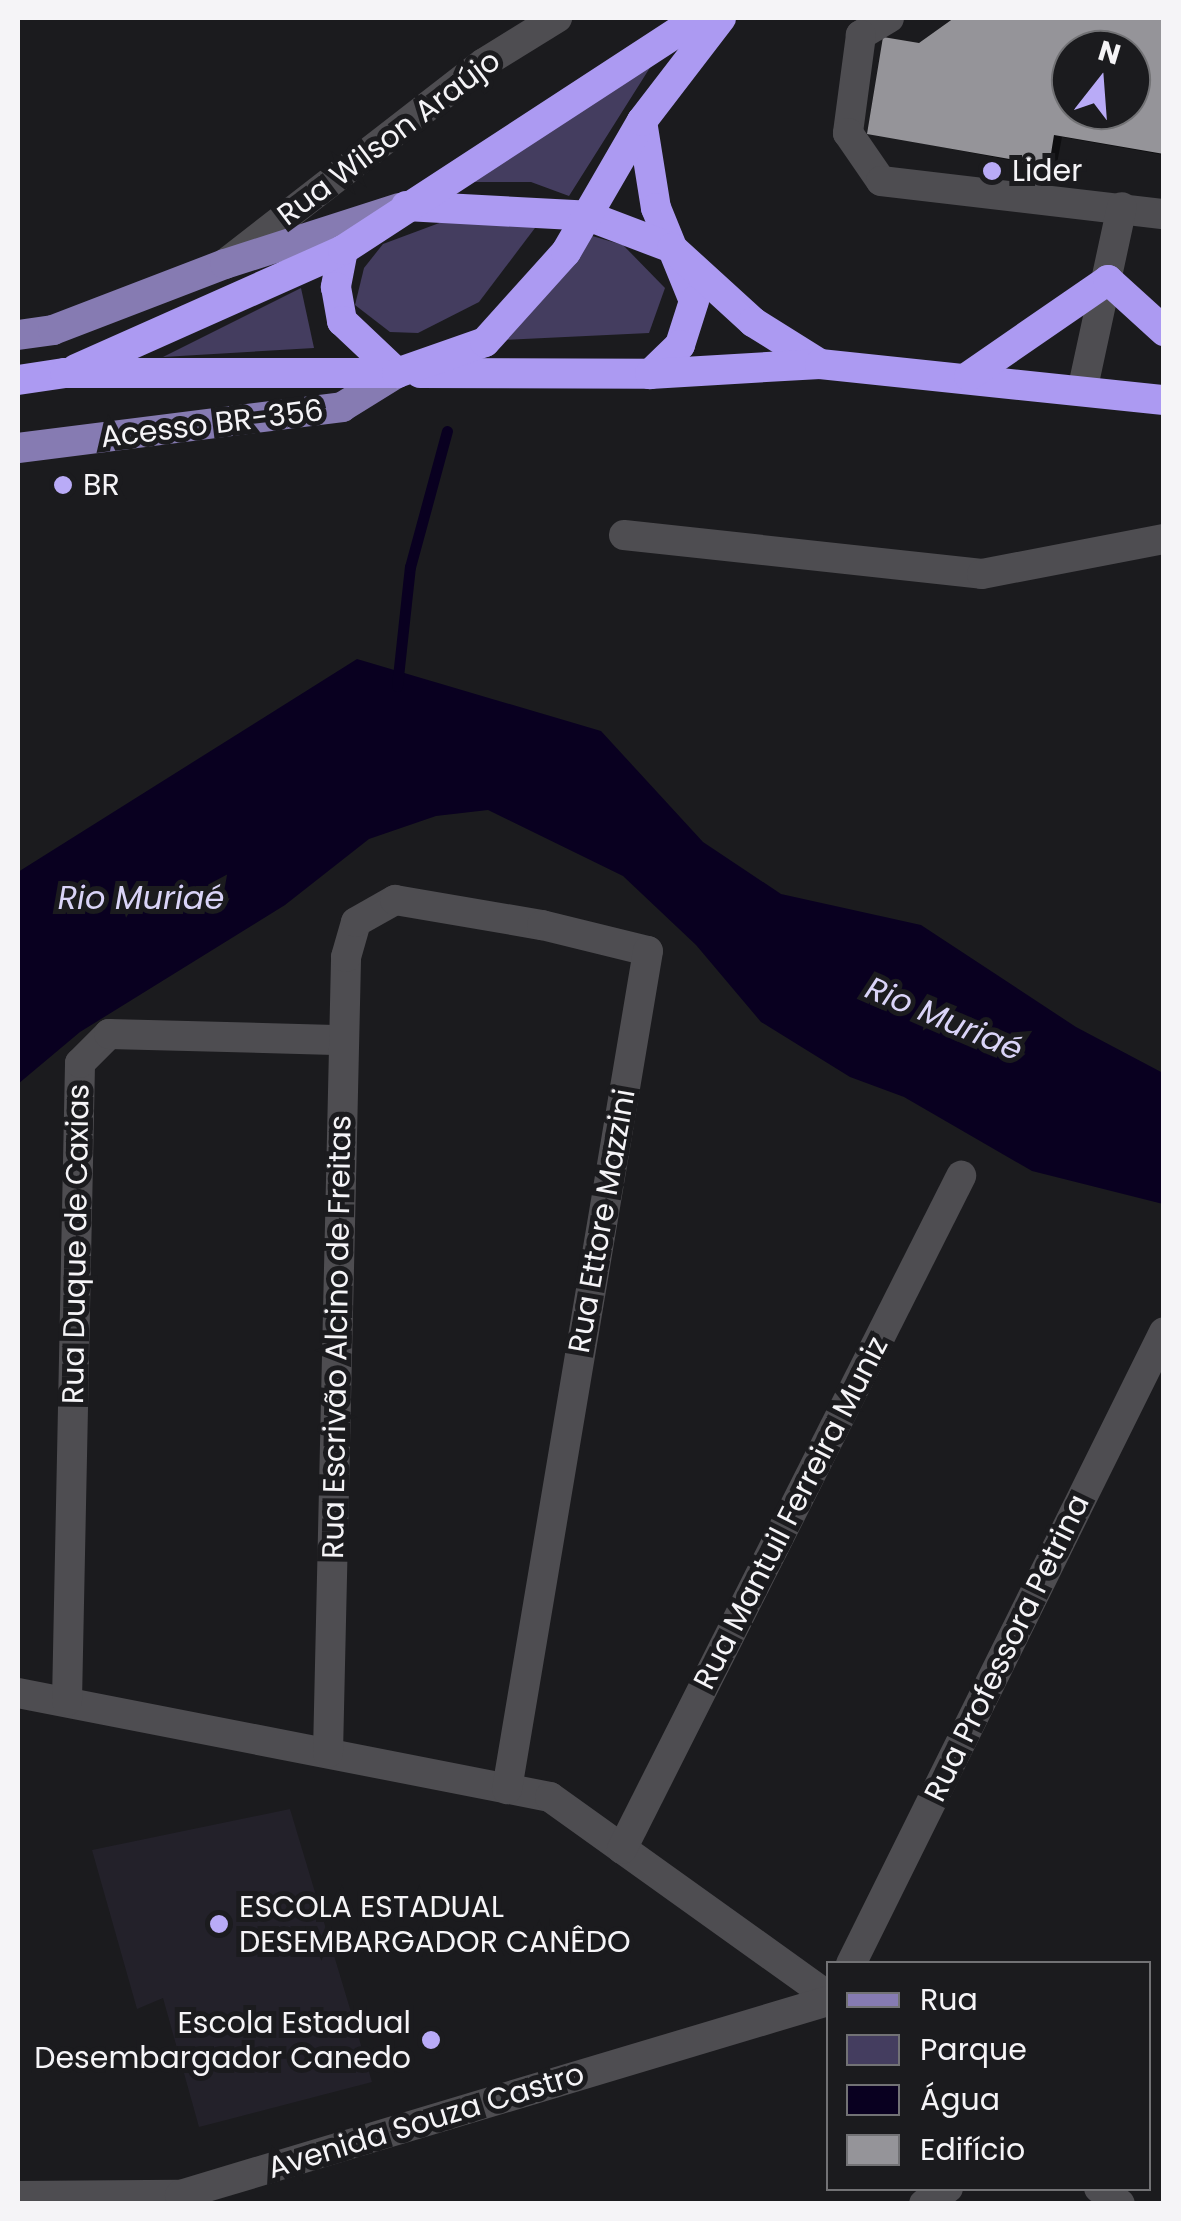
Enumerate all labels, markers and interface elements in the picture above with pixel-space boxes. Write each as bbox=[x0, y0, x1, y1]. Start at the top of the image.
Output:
north arrow bbox=[1051, 30, 1151, 130]
text: N bbox=[1094, 31, 1125, 74]
street label: Rua Wilson Araújo bbox=[271, 43, 507, 233]
place label: Lider bbox=[1012, 153, 1082, 189]
marker: Lider bbox=[981, 160, 1003, 182]
street label: Acesso BR-356 bbox=[99, 392, 325, 456]
place label: BR bbox=[83, 467, 120, 503]
marker: BR bbox=[52, 474, 74, 496]
water label: Rio Muriaé bbox=[58, 879, 224, 917]
water label: Rio Muriaé bbox=[860, 969, 1028, 1069]
street label: Rua Duque de Caxias bbox=[55, 1084, 97, 1404]
street label: Rua Ettore Mazzini bbox=[561, 1086, 643, 1356]
street label: Rua Escrivão Alcino de Freitas bbox=[315, 1115, 359, 1559]
street label: Rua Mantuil Ferreira Muniz bbox=[686, 1331, 896, 1695]
street label: Rua Professora Petrina bbox=[917, 1489, 1097, 1807]
place label: ESCOLA ESTADUAL DESEMBARGADOR CANÊDO bbox=[239, 1889, 631, 1960]
marker: ESCOLA ESTADUAL DESEMBARGADOR CANÊDO bbox=[208, 1913, 230, 1935]
legend bbox=[826, 1961, 1151, 2191]
text: Rua bbox=[920, 1978, 978, 2021]
place label: Escola Estadual Desembargador Canedo bbox=[34, 2005, 411, 2076]
text: Parque bbox=[920, 2028, 1027, 2071]
marker: Escola Estadual Desembargador Canedo bbox=[420, 2029, 442, 2051]
street label: Avenida Souza Castro bbox=[263, 2056, 589, 2186]
text: Água bbox=[920, 2078, 1000, 2121]
text: Edifício bbox=[920, 2128, 1025, 2171]

